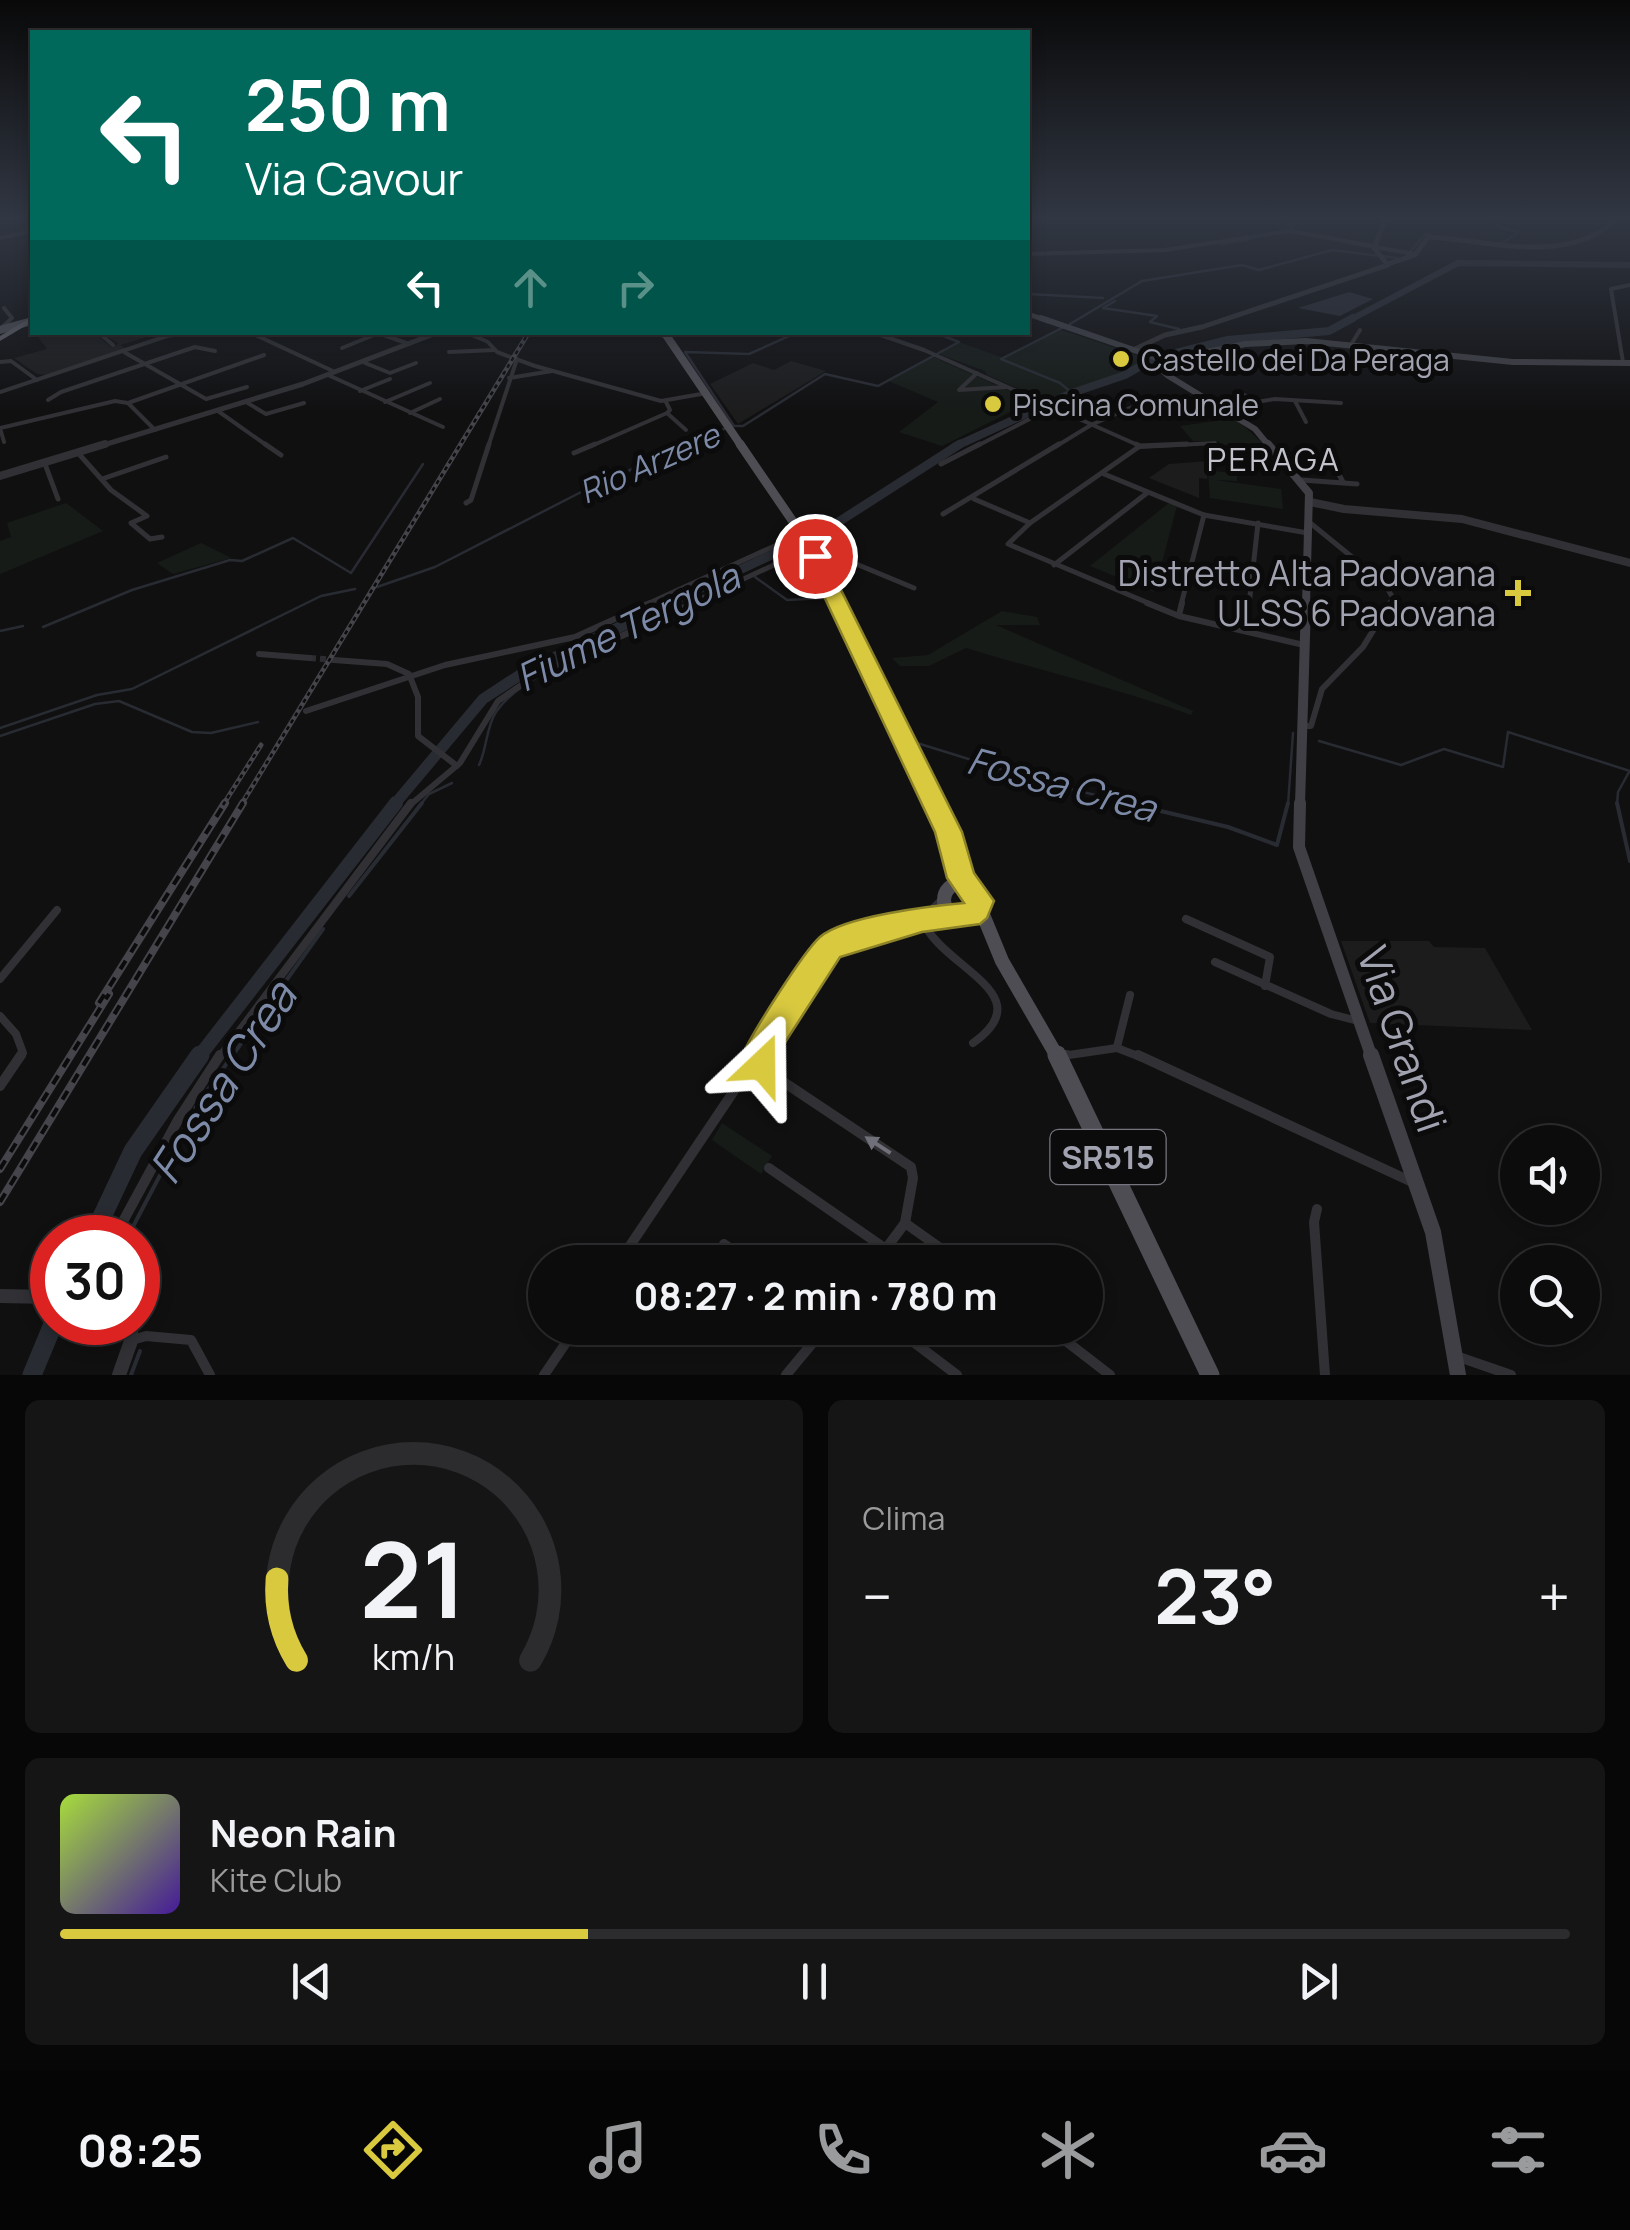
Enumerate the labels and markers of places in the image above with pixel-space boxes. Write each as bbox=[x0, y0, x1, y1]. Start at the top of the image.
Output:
place label: Castello dei Da Peraga bbox=[1141, 339, 1450, 380]
marker: Castello dei Da Peraga bbox=[1110, 348, 1132, 370]
place label: Piscina Comunale bbox=[1013, 384, 1259, 425]
marker: Piscina Comunale bbox=[982, 393, 1004, 415]
pin bbox=[773, 514, 858, 599]
place label: Distretto Alta Padovana ULSS 6 Padovana bbox=[1118, 549, 1496, 637]
marker: Distretto Alta Padovana ULSS 6 Padovana bbox=[1505, 580, 1531, 606]

